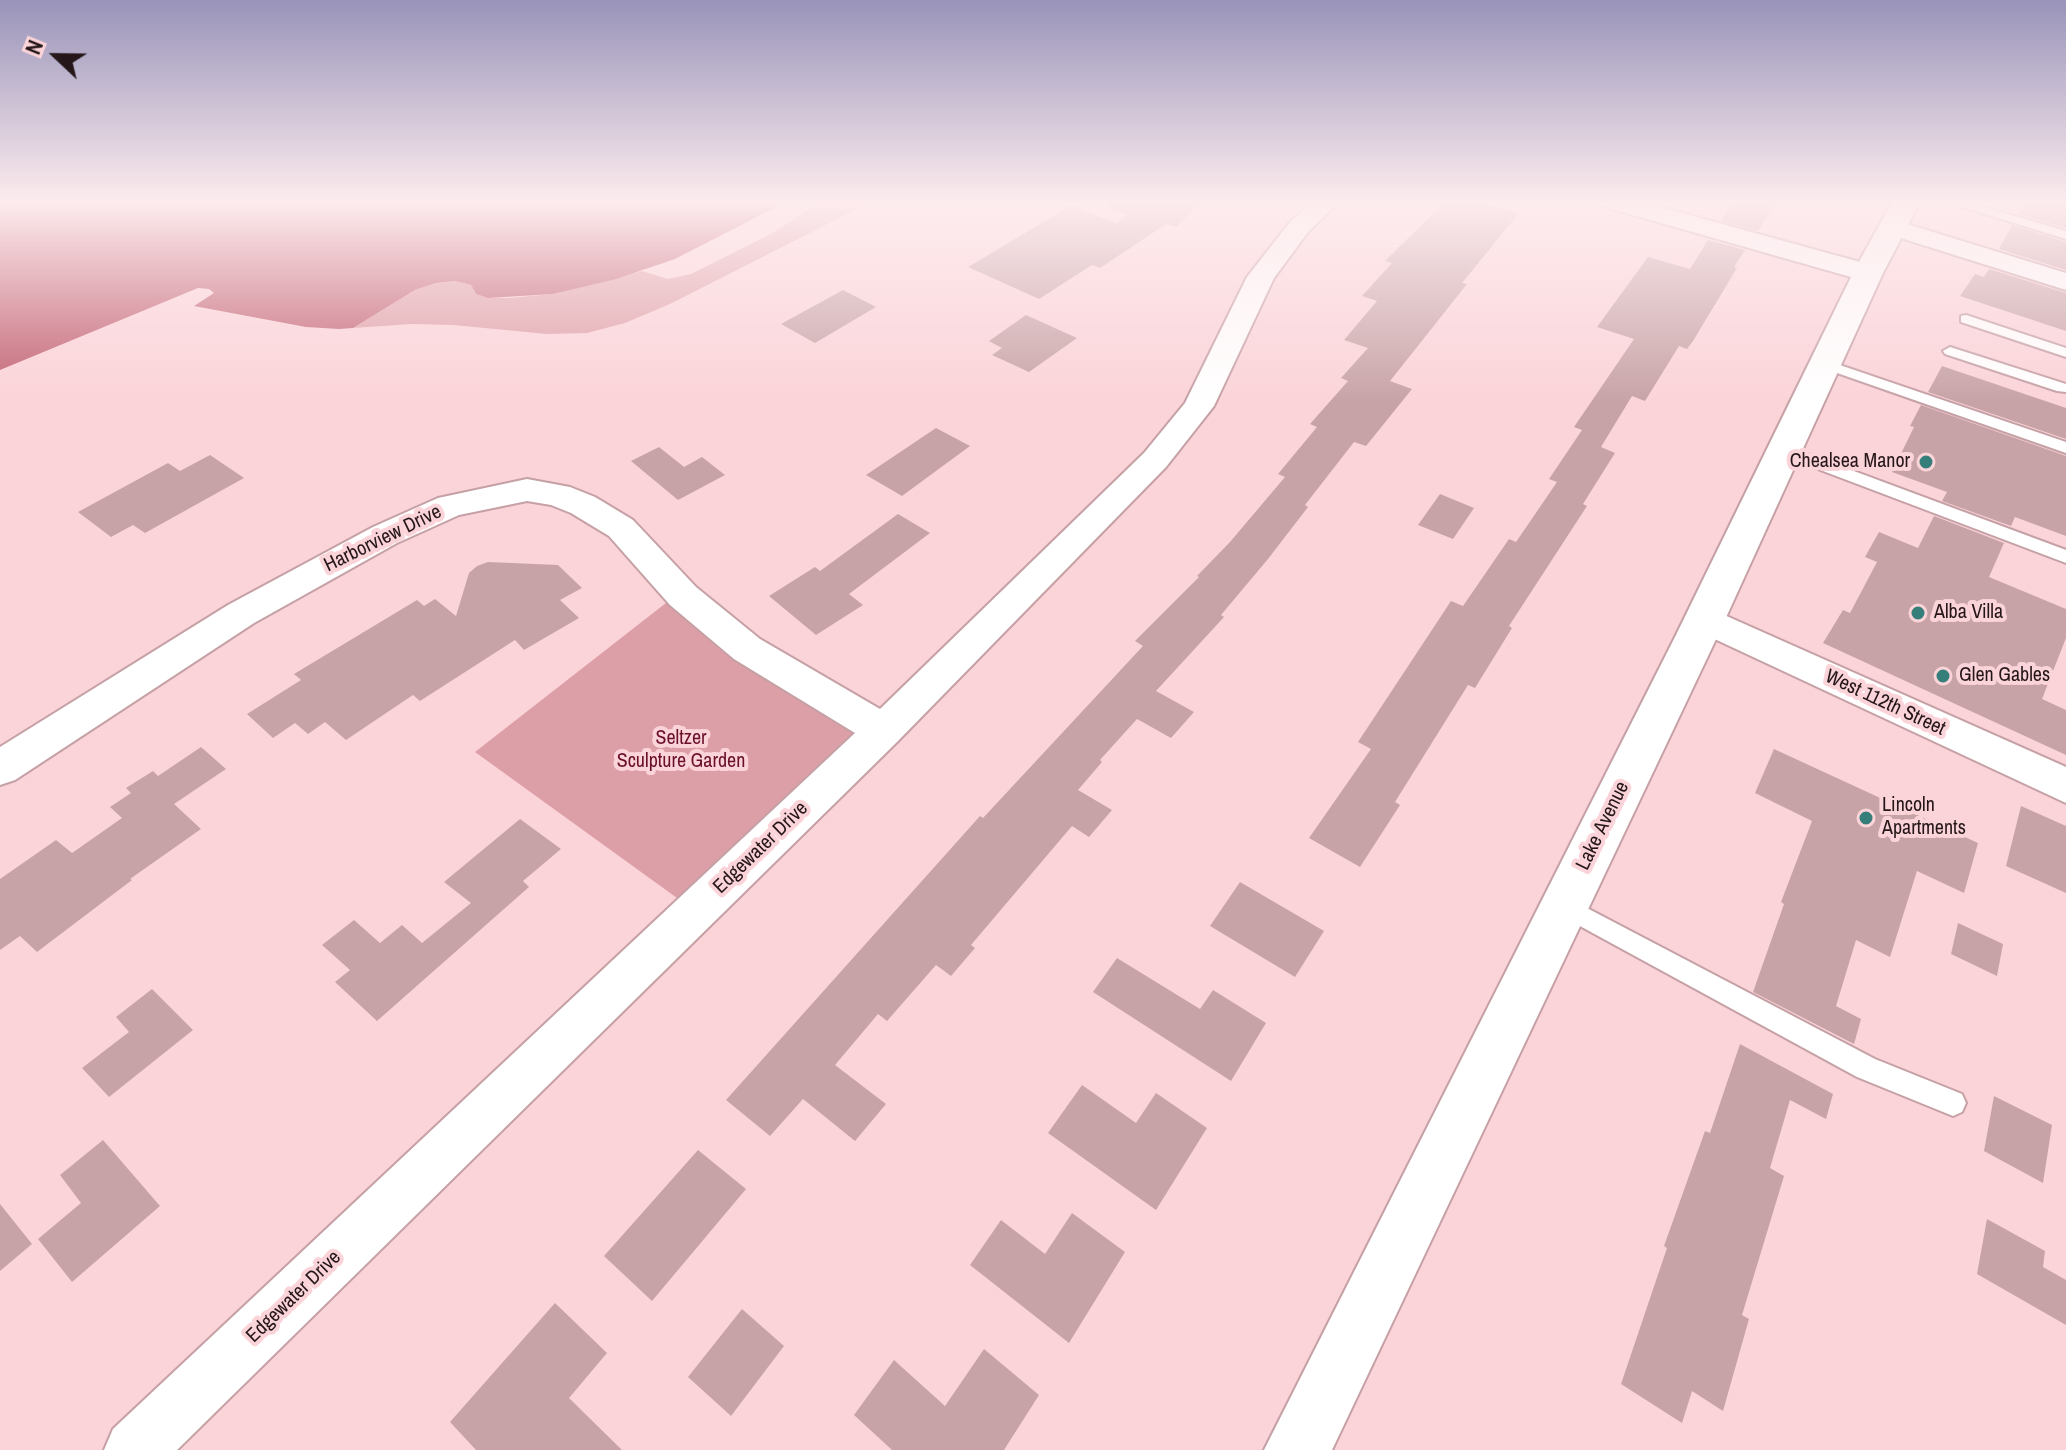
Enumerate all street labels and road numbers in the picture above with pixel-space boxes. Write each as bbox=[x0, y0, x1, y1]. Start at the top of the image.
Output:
street label: Harborview Drive bbox=[320, 500, 446, 578]
street label: West 112th Street bbox=[1821, 665, 1949, 741]
street label: Lake Avenue bbox=[1571, 778, 1635, 874]
street label: Edgewater Drive bbox=[709, 797, 813, 899]
street label: Edgewater Drive bbox=[242, 1246, 346, 1348]

